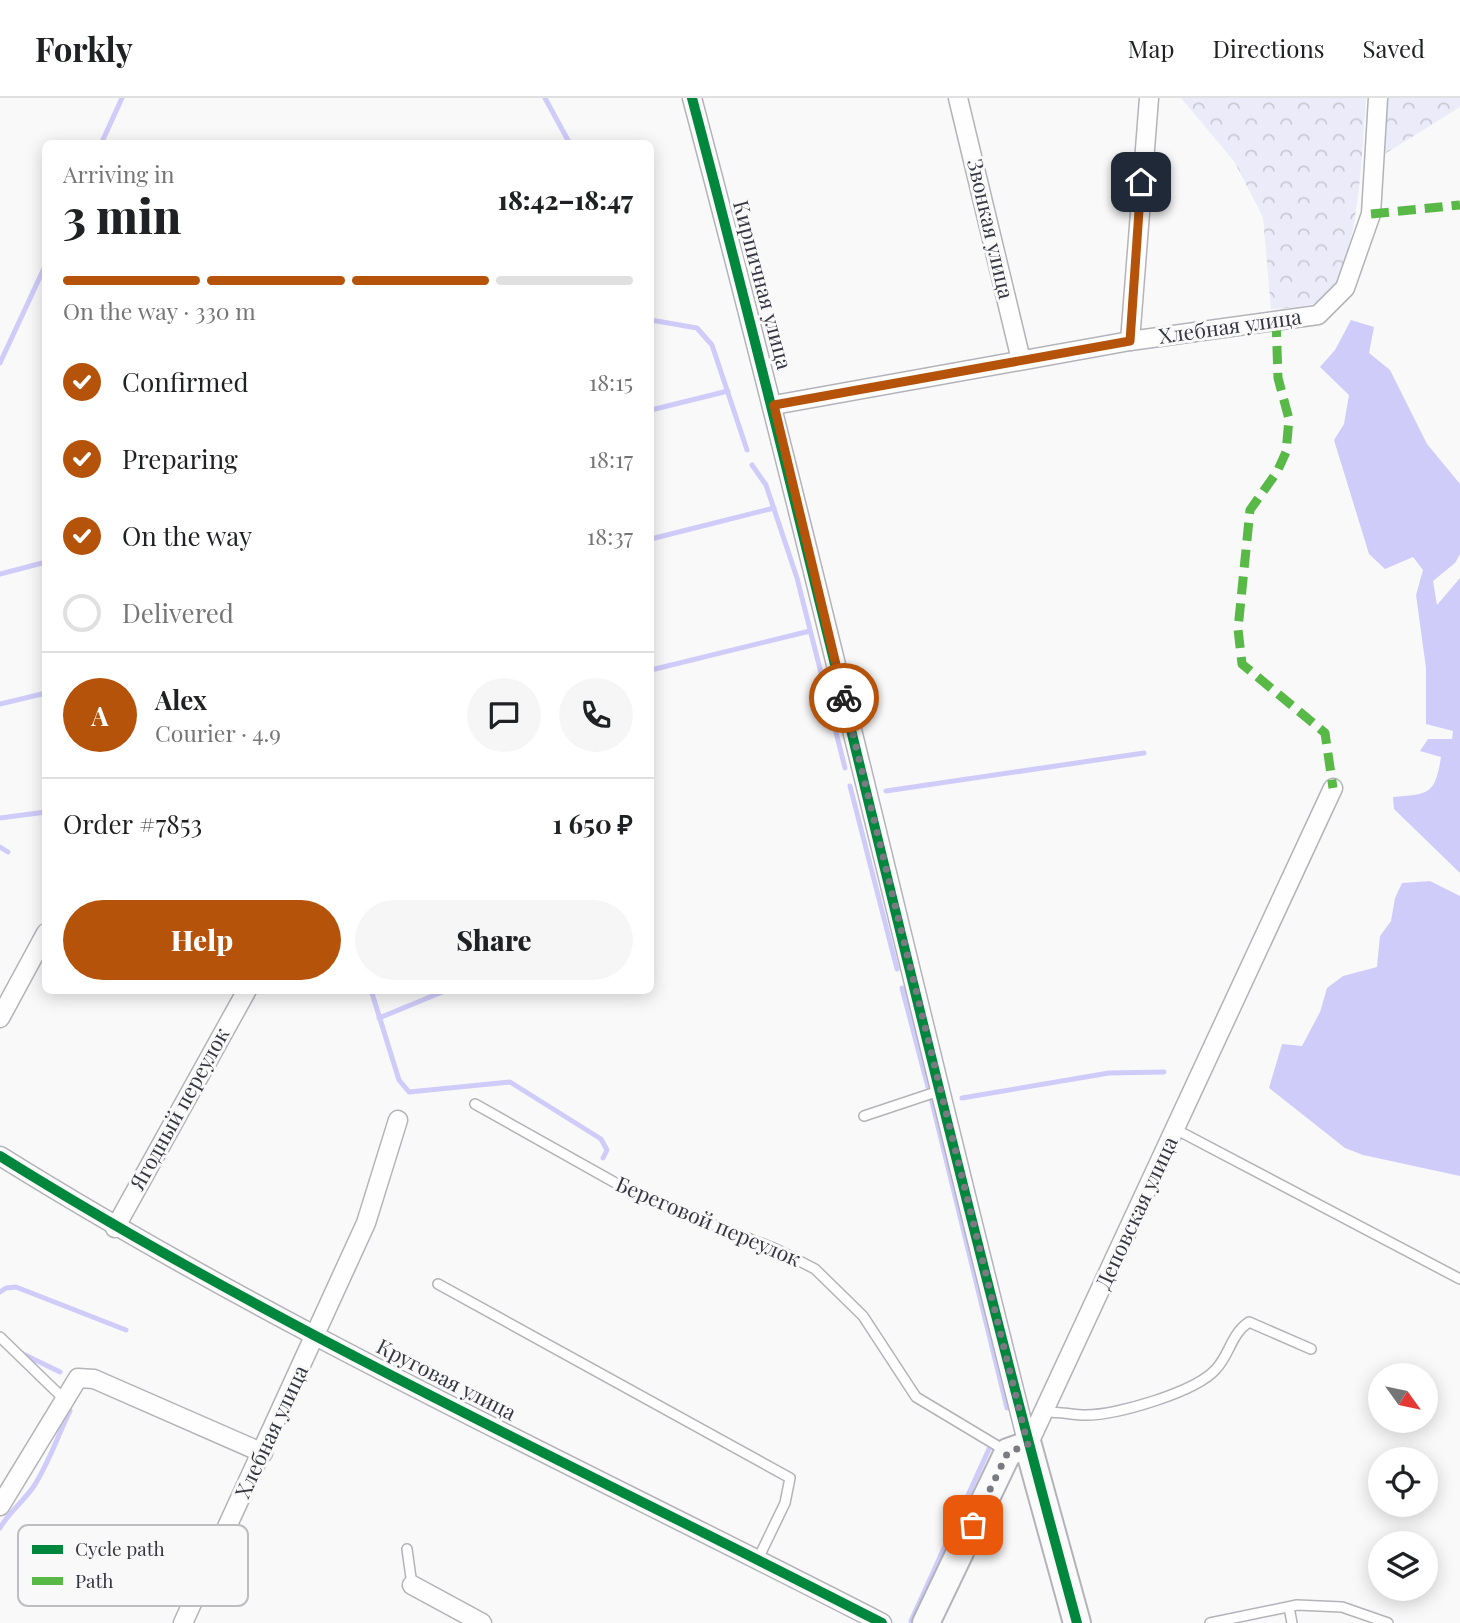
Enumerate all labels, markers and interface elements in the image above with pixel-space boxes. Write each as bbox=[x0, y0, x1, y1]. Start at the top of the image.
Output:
text: Forkly bbox=[35, 26, 133, 70]
text: Map bbox=[1128, 32, 1174, 64]
text: Directions bbox=[1212, 32, 1325, 64]
text: Saved bbox=[1363, 32, 1425, 64]
pin bbox=[1111, 152, 1171, 212]
street label: Звонкая улица bbox=[962, 156, 1022, 302]
text: Arriving in bbox=[63, 158, 175, 189]
icon: home bbox=[1122, 163, 1160, 201]
text: 18:42–18:47 bbox=[498, 182, 633, 217]
text: 3 min bbox=[63, 184, 181, 246]
street label: Кирпичная улица bbox=[728, 197, 800, 373]
text: On the way · 330 m bbox=[63, 295, 256, 326]
street label: Хлебная улица bbox=[1156, 301, 1304, 349]
icon: check bbox=[63, 363, 101, 401]
text: Confirmed bbox=[122, 364, 249, 399]
text: 18:15 bbox=[589, 366, 633, 397]
icon: check bbox=[63, 440, 101, 478]
text: Preparing bbox=[122, 441, 238, 476]
text: 18:17 bbox=[589, 443, 633, 474]
icon: check bbox=[63, 517, 101, 555]
text: On the way bbox=[122, 518, 252, 553]
text: 18:37 bbox=[587, 520, 633, 551]
text: Delivered bbox=[122, 595, 234, 630]
courier bbox=[809, 663, 879, 733]
button: chat bbox=[467, 678, 541, 752]
button: phone bbox=[559, 678, 633, 752]
icon: bike bbox=[825, 679, 863, 717]
text: Alex bbox=[155, 682, 207, 717]
text: A bbox=[91, 698, 109, 733]
text: Courier · 4.9 bbox=[155, 717, 281, 748]
text: Order #7853 bbox=[63, 806, 202, 841]
text: 1 650 ₽ bbox=[553, 806, 633, 841]
button: Help bbox=[63, 900, 341, 980]
button: Share bbox=[355, 900, 633, 980]
street label: Ягодный переулок bbox=[121, 1022, 235, 1195]
street label: Деповская улица bbox=[1088, 1131, 1183, 1293]
street label: Береговой переулок bbox=[612, 1169, 806, 1272]
street label: Круговая улица bbox=[372, 1331, 522, 1426]
street label: Хлебная улица bbox=[227, 1359, 314, 1502]
north arrow bbox=[1368, 1363, 1438, 1433]
map controls bbox=[1368, 1363, 1438, 1601]
button: locate bbox=[1368, 1447, 1438, 1517]
pin bbox=[943, 1495, 1003, 1555]
icon: bag bbox=[954, 1506, 992, 1544]
legend bbox=[18, 1525, 248, 1606]
button: layers bbox=[1368, 1531, 1438, 1601]
text: Cycle path bbox=[75, 1535, 165, 1561]
text: Path bbox=[75, 1567, 113, 1593]

